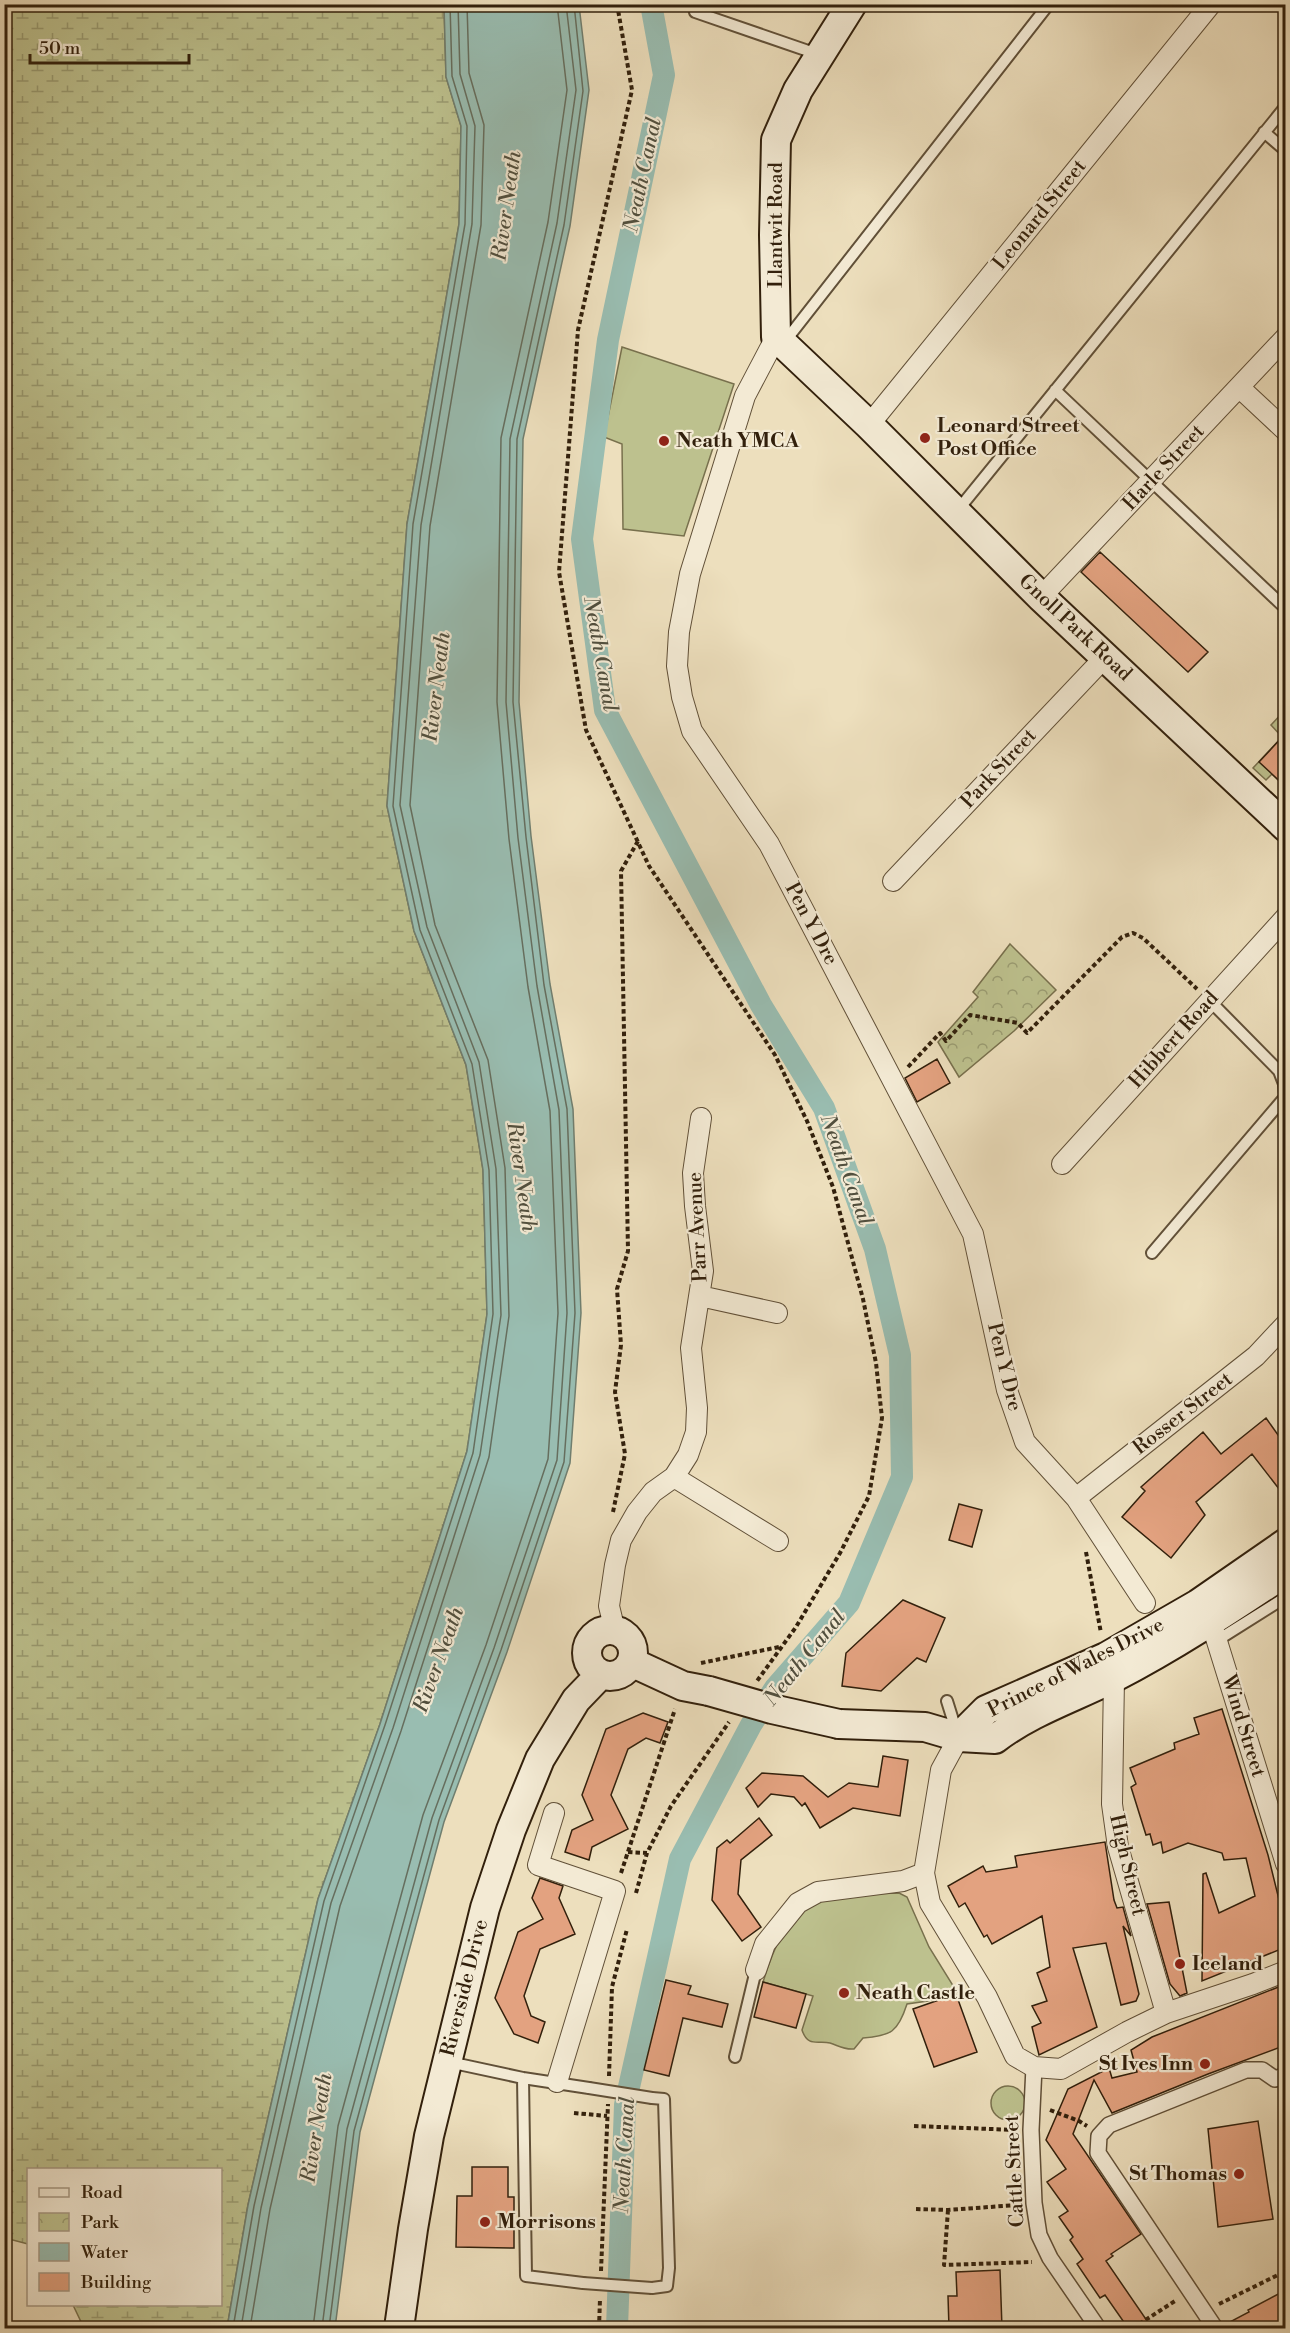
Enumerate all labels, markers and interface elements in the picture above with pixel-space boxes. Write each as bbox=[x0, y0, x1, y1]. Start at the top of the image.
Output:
scale bar bbox=[30, 27, 189, 65]
text: 50 m bbox=[39, 37, 81, 60]
water label: Neath Canal bbox=[618, 115, 668, 236]
water label: River Neath bbox=[486, 149, 528, 264]
street label: Leonard Street bbox=[988, 155, 1092, 275]
street label: Llantwit Road bbox=[764, 161, 789, 288]
place label: Leonard Street Post Office bbox=[937, 414, 1080, 462]
street label: Harle Street bbox=[1118, 420, 1210, 516]
place label: Neath YMCA bbox=[676, 429, 800, 454]
marker: Leonard Street Post Office bbox=[918, 431, 932, 445]
marker: Neath YMCA bbox=[657, 434, 671, 448]
street label: Gnoll Park Road bbox=[1013, 569, 1137, 687]
water label: Neath Canal bbox=[577, 593, 623, 714]
water label: River Neath bbox=[417, 630, 457, 744]
street label: Park Street bbox=[956, 724, 1042, 814]
street label: Pen Y Dre bbox=[779, 878, 843, 970]
street label: Hibbert Road bbox=[1124, 986, 1225, 1094]
water label: Neath Canal bbox=[814, 1110, 878, 1229]
water label: River Neath bbox=[500, 1119, 542, 1234]
street label: Parr Avenue bbox=[683, 1171, 713, 1283]
street label: Pen Y Dre bbox=[981, 1320, 1027, 1414]
street label: Rosser Street bbox=[1128, 1367, 1238, 1461]
water label: River Neath bbox=[408, 1603, 470, 1717]
water label: Neath Canal bbox=[758, 1604, 852, 1712]
street label: Prince of Wales Drive bbox=[984, 1613, 1168, 1723]
street label: Wind Street bbox=[1215, 1671, 1270, 1780]
street label: High Street bbox=[1103, 1812, 1151, 1918]
street label: Riverside Drive bbox=[436, 1917, 494, 2059]
place label: Iceland bbox=[1192, 1952, 1264, 1977]
marker: Iceland bbox=[1173, 1957, 1187, 1971]
place label: Neath Castle bbox=[856, 1981, 975, 2006]
marker: Neath Castle bbox=[837, 1986, 851, 2000]
place label: St Ives Inn bbox=[1099, 2052, 1194, 2077]
marker: St Ives Inn bbox=[1198, 2057, 1212, 2071]
water label: River Neath bbox=[295, 2071, 339, 2186]
water label: Neath Canal bbox=[609, 2096, 641, 2215]
street label: Cattle Street bbox=[1000, 2114, 1030, 2228]
place label: St Thomas bbox=[1129, 2162, 1227, 2187]
marker: St Thomas bbox=[1232, 2167, 1246, 2181]
legend bbox=[27, 2168, 222, 2306]
text: Road bbox=[81, 2181, 124, 2204]
place label: Morrisons bbox=[497, 2210, 596, 2235]
text: Park bbox=[81, 2211, 120, 2234]
marker: Morrisons bbox=[478, 2215, 492, 2229]
text: Water bbox=[80, 2241, 129, 2264]
text: Building bbox=[80, 2271, 152, 2294]

